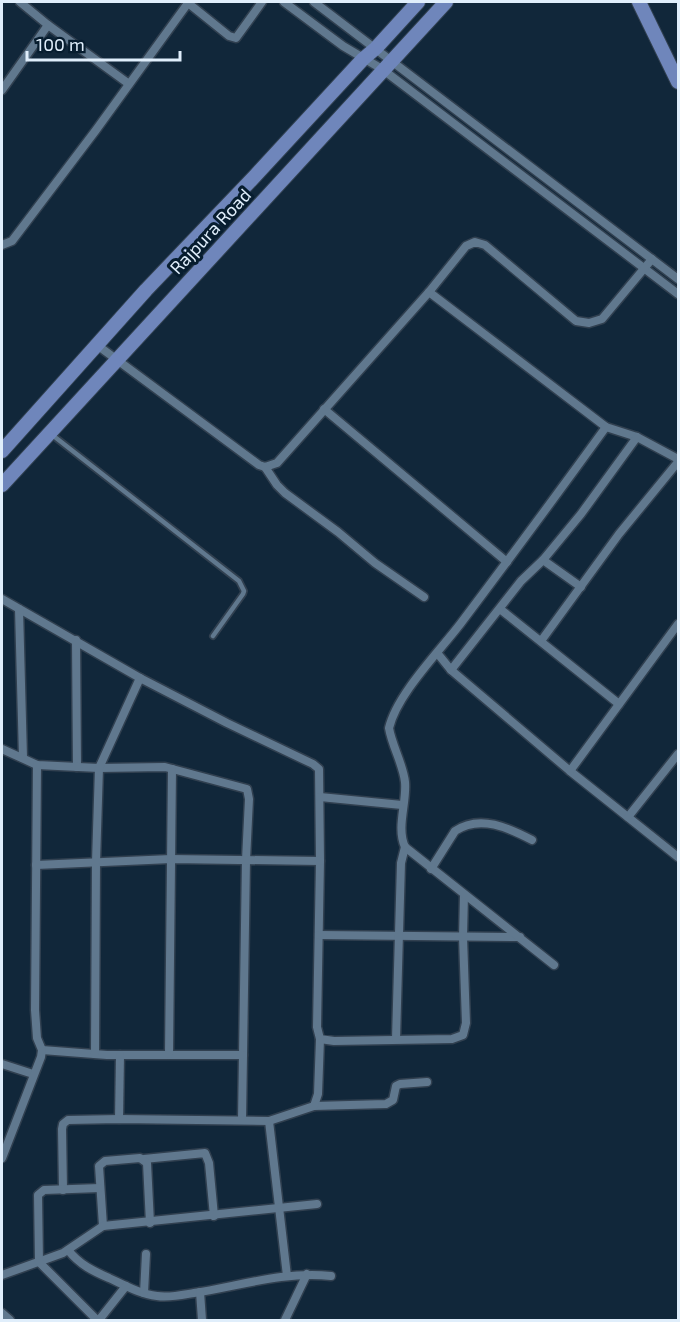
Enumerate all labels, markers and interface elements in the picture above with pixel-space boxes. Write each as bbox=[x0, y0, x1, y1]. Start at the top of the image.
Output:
scale bar bbox=[27, 24, 180, 62]
text: 100 m bbox=[36, 33, 85, 55]
street label: Rajpura Road bbox=[165, 184, 255, 278]

